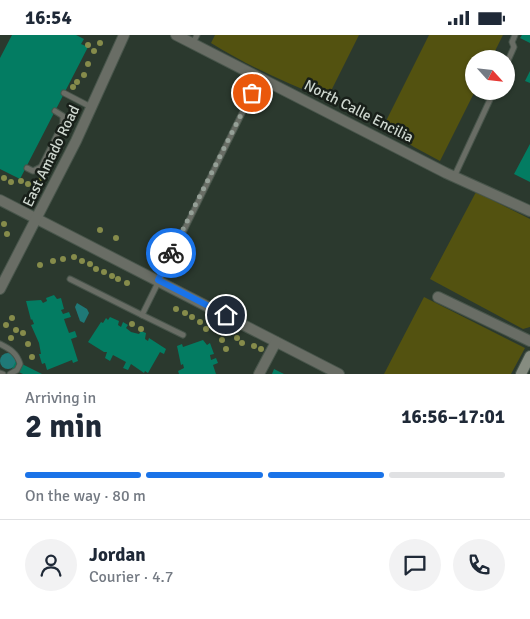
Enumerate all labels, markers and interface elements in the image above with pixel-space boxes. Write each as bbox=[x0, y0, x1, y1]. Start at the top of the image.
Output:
text: 16:54 bbox=[25, 6, 72, 30]
north arrow bbox=[465, 50, 515, 100]
map controls bbox=[465, 50, 515, 100]
pin bbox=[231, 72, 273, 114]
street label: North Calle Encilia bbox=[301, 76, 417, 146]
icon: bag bbox=[238, 79, 266, 107]
street label: East Amado Road bbox=[19, 102, 83, 210]
courier bbox=[146, 228, 196, 278]
icon: bike bbox=[157, 239, 185, 267]
pin bbox=[205, 294, 247, 336]
icon: home bbox=[212, 301, 240, 329]
text: Arriving in bbox=[25, 388, 96, 408]
text: 16:56–17:01 bbox=[401, 405, 505, 429]
text: 2 min bbox=[25, 407, 102, 446]
text: On the way · 80 m bbox=[25, 486, 146, 506]
button: person bbox=[25, 539, 77, 591]
button: chat bbox=[389, 539, 441, 591]
button: phone bbox=[453, 539, 505, 591]
text: Jordan bbox=[89, 543, 146, 567]
text: Courier · 4.7 bbox=[89, 567, 173, 587]

